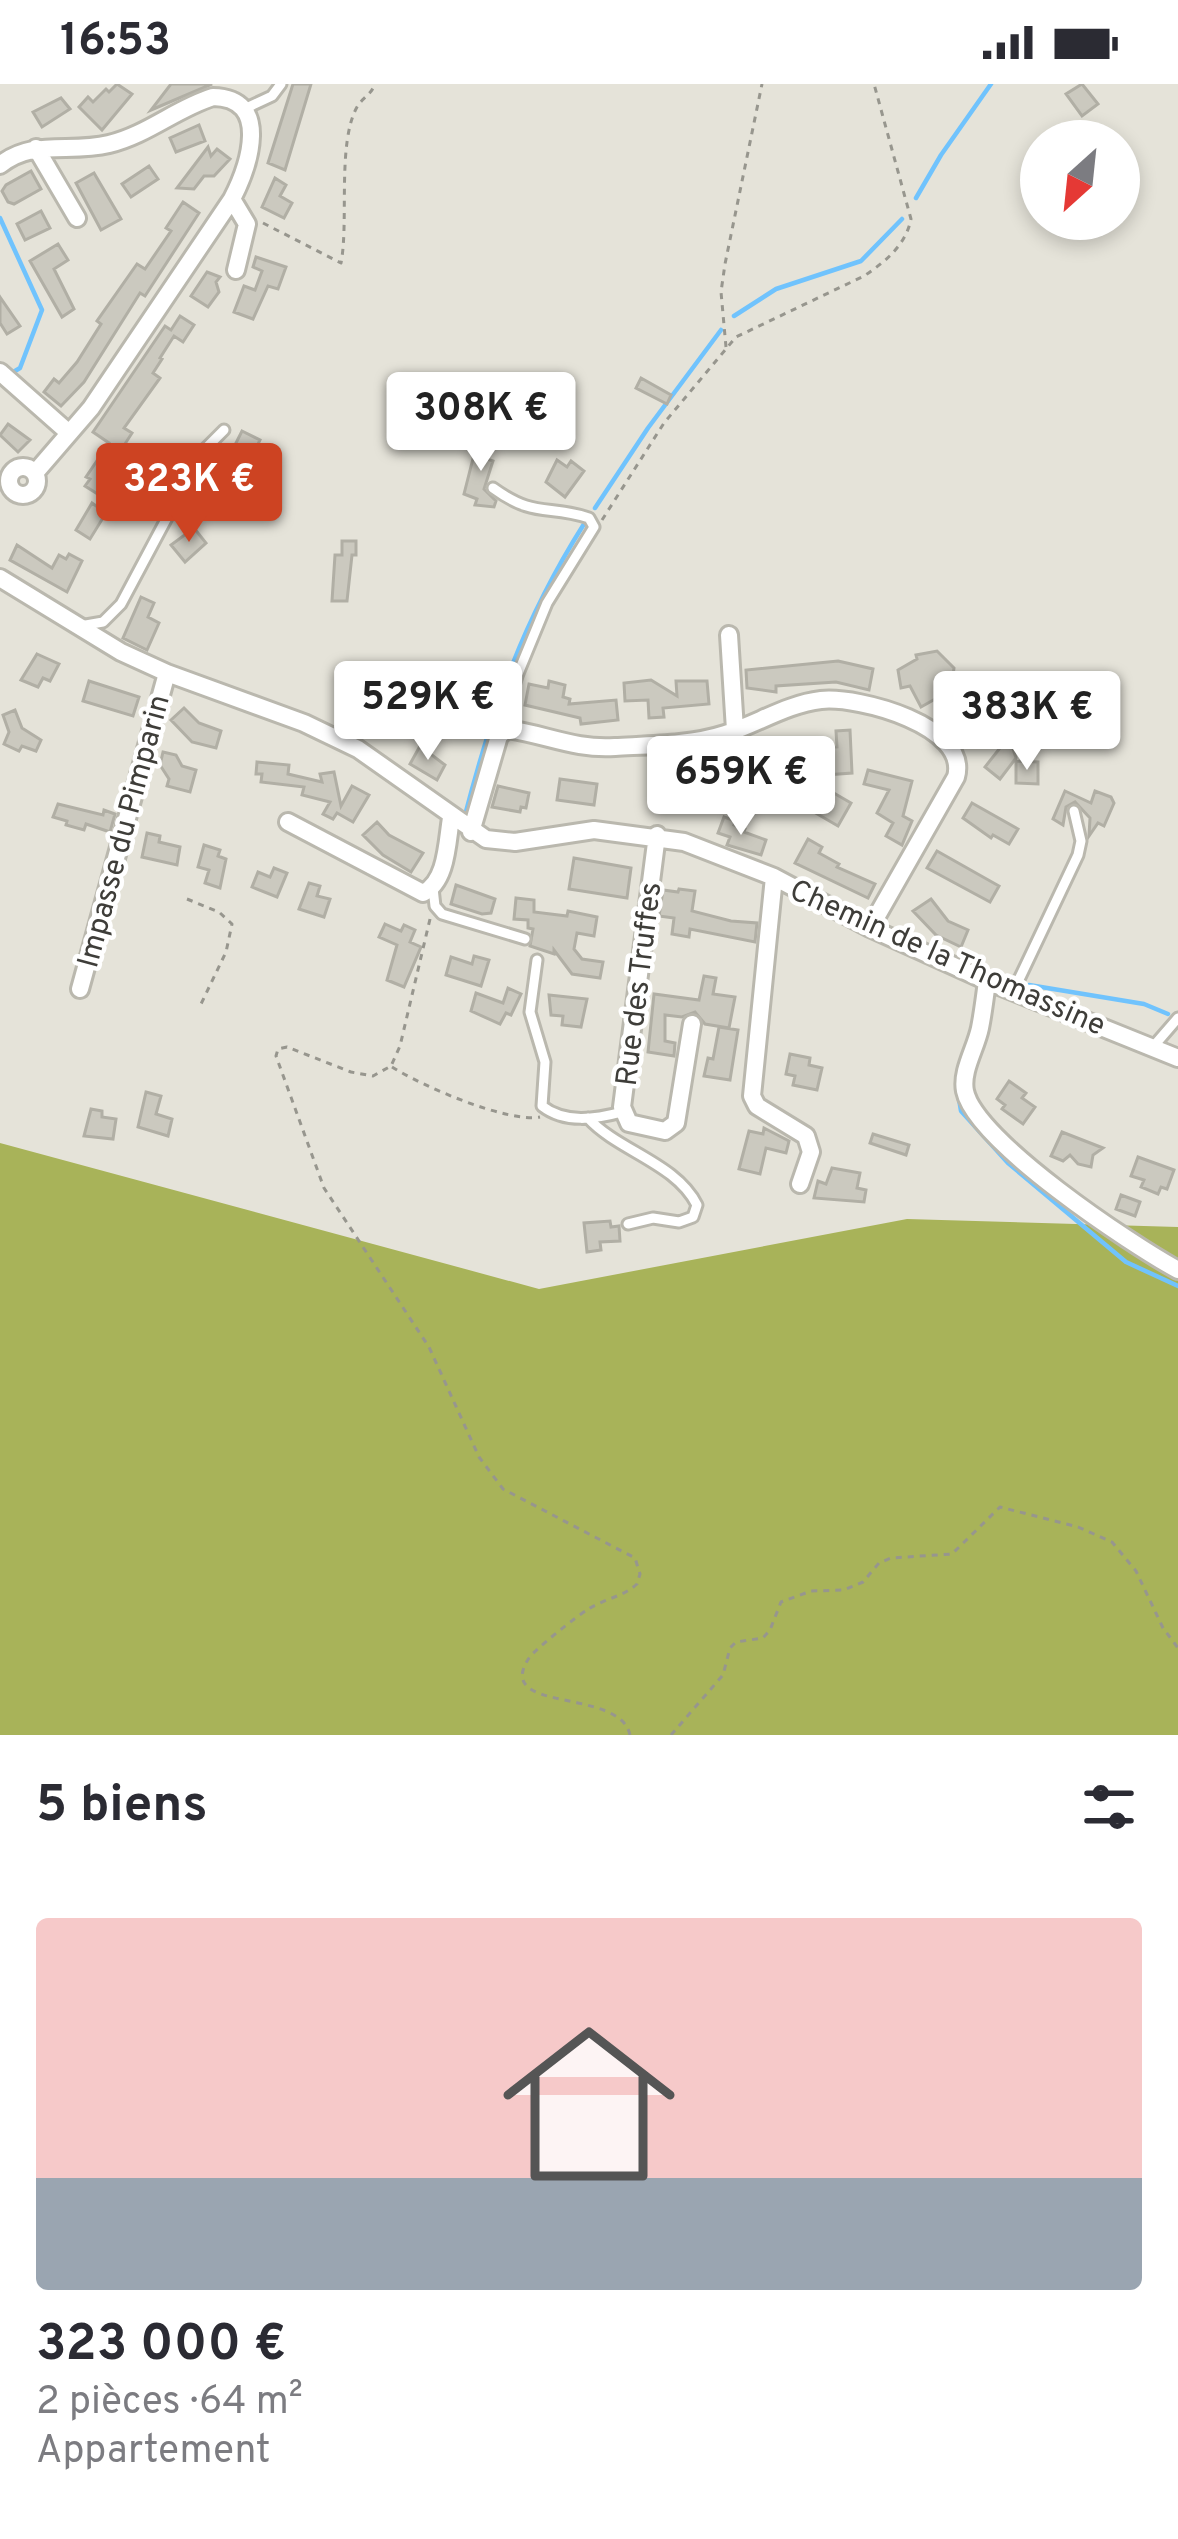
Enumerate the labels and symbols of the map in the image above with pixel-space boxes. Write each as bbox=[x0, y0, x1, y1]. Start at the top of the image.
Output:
north arrow bbox=[1020, 120, 1140, 240]
pin: 308K € bbox=[383, 372, 579, 474]
pin: 323K € bbox=[91, 443, 287, 545]
pin: 529K € bbox=[330, 661, 526, 763]
pin: 383K € bbox=[929, 671, 1125, 773]
street label: Impasse du Pimparin bbox=[71, 691, 180, 972]
pin: 659K € bbox=[643, 736, 839, 838]
street label: Chemin de la Thomassine bbox=[783, 873, 1111, 1046]
street label: Rue des Truffes bbox=[610, 880, 671, 1088]

